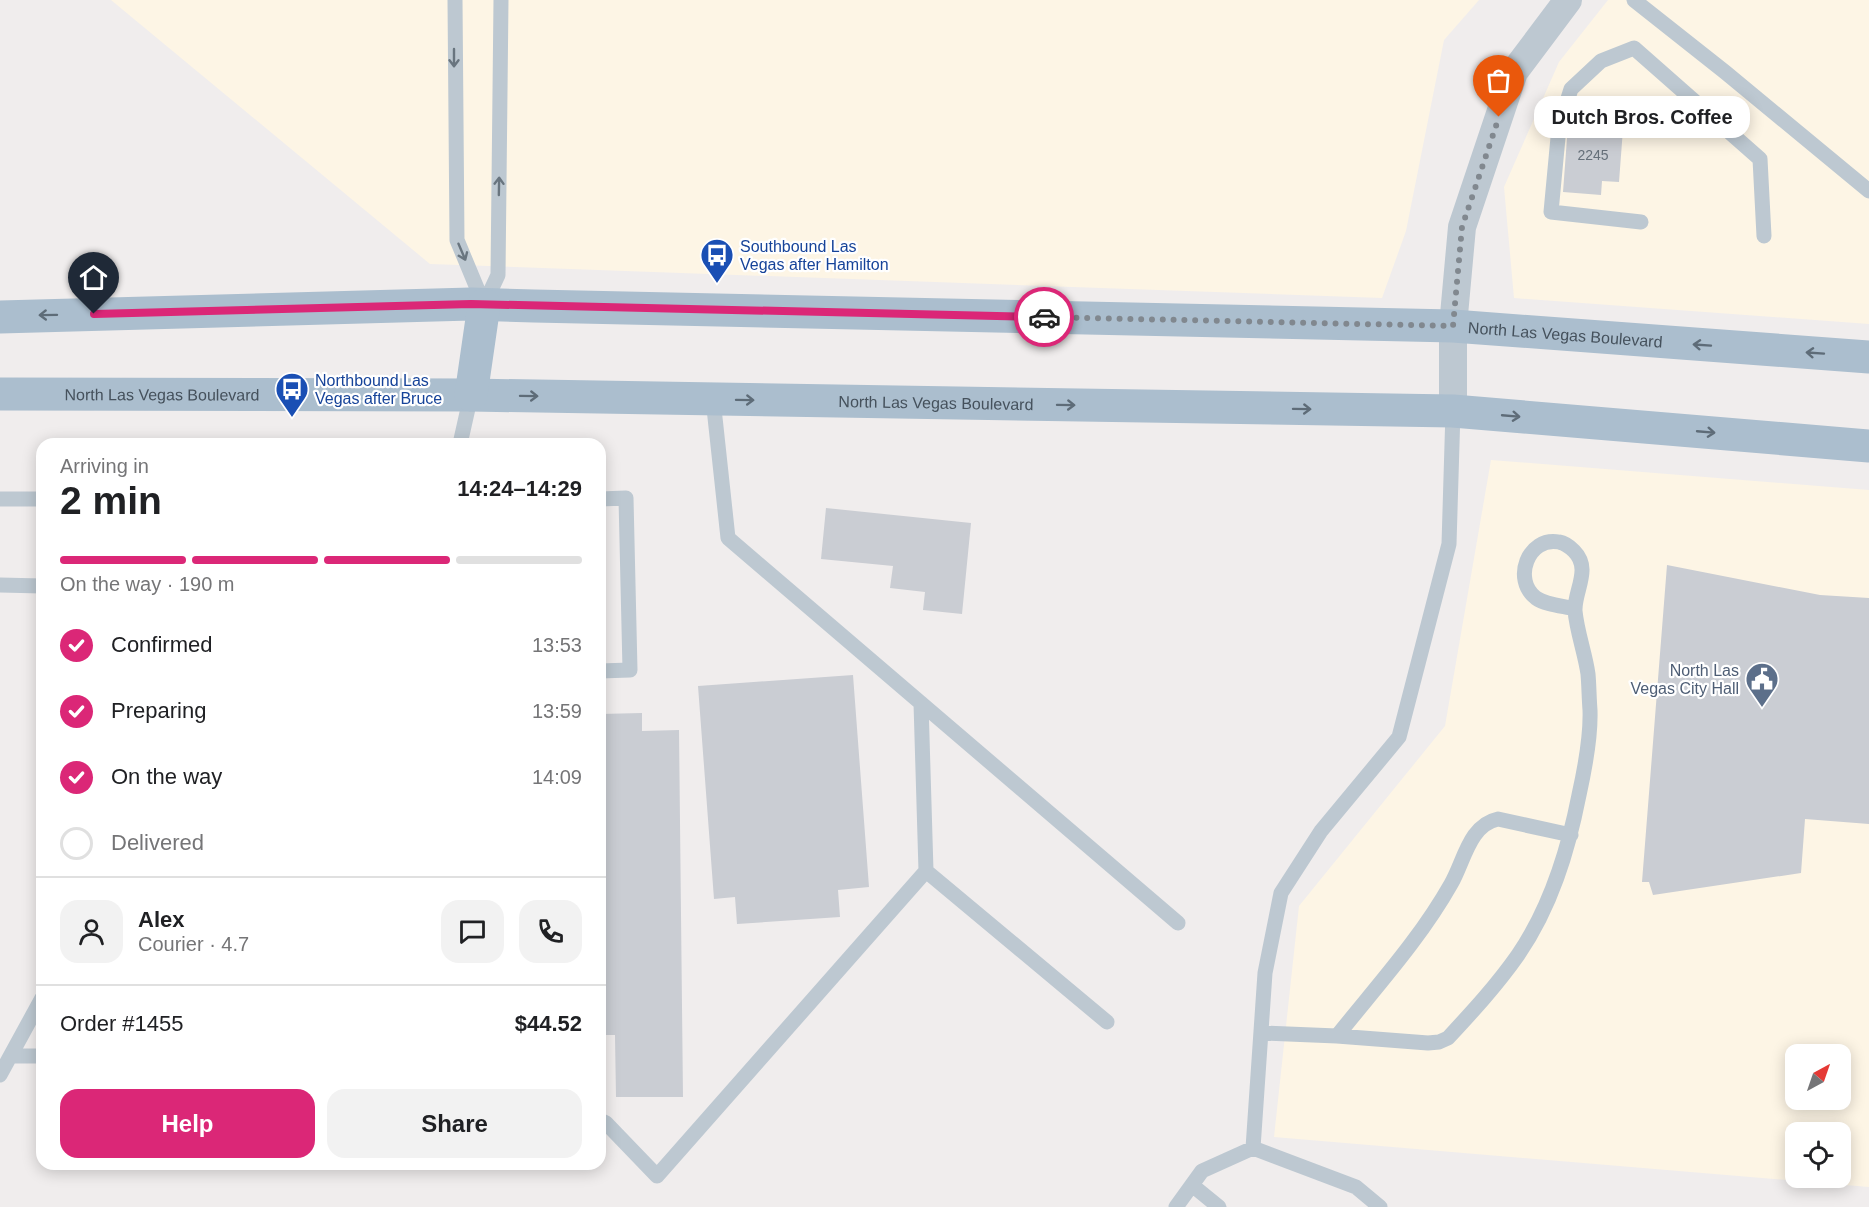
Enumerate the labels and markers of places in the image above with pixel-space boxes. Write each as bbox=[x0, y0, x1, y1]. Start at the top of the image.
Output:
pin bbox=[1473, 55, 1524, 117]
callout: Dutch Bros. Coffee bbox=[1535, 96, 1751, 138]
bus stop icon: Southbound Las Vegas after Hamilton bbox=[699, 237, 735, 284]
place label: Southbound Las Vegas after Hamilton bbox=[740, 238, 889, 273]
pin bbox=[68, 252, 119, 314]
bus stop icon: Northbound Las Vegas after Bruce bbox=[274, 371, 310, 418]
place label: Northbound Las Vegas after Bruce bbox=[315, 372, 442, 407]
public building icon: North Las Vegas City Hall bbox=[1744, 661, 1780, 708]
place label: North Las Vegas City Hall bbox=[1631, 662, 1739, 697]

